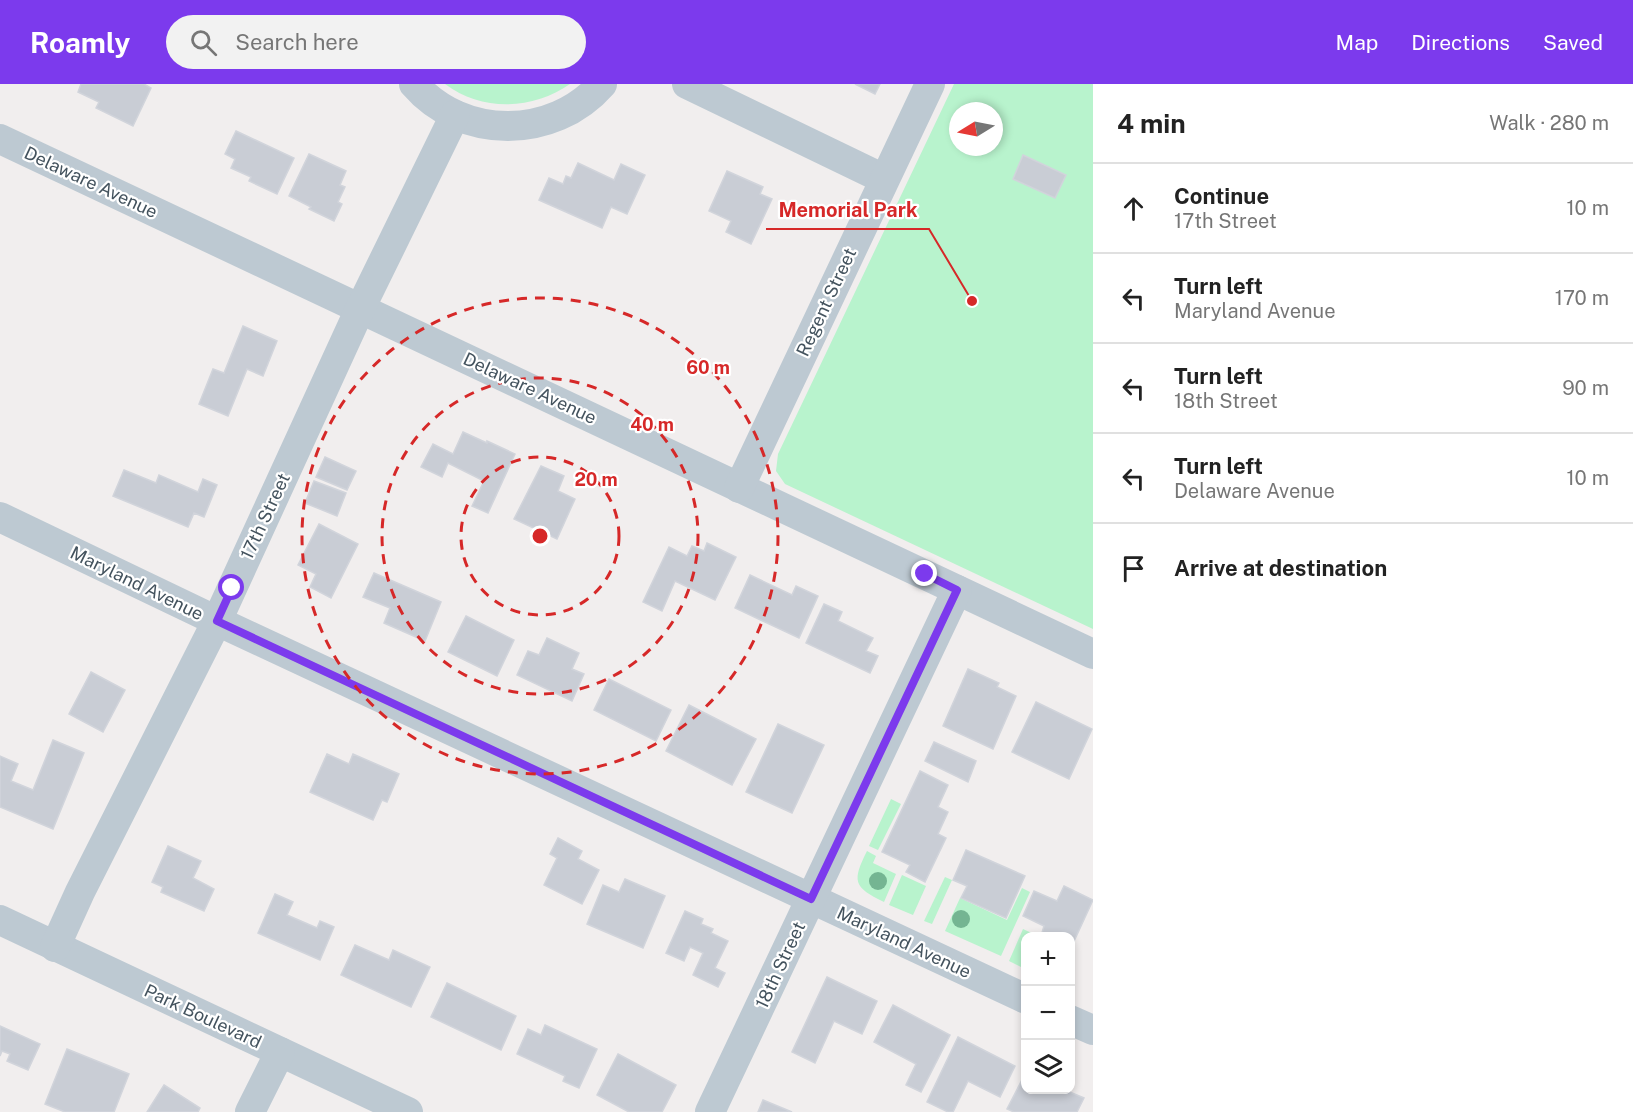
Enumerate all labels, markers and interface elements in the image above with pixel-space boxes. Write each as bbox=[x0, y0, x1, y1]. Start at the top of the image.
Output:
search box bbox=[166, 15, 586, 69]
text: Roamly bbox=[30, 26, 130, 59]
icon: search bbox=[187, 26, 220, 59]
text: Search here bbox=[235, 29, 359, 55]
text: Map bbox=[1336, 30, 1378, 55]
text: Directions bbox=[1411, 30, 1510, 55]
text: Saved bbox=[1543, 30, 1603, 55]
north arrow bbox=[949, 102, 1003, 156]
text: 4 min bbox=[1117, 108, 1186, 139]
text: Walk · 280 m bbox=[1489, 111, 1609, 135]
street label: Delaware Avenue bbox=[21, 142, 161, 222]
text: Continue bbox=[1174, 183, 1269, 209]
callout: Memorial Park bbox=[766, 191, 929, 229]
icon: ahead bbox=[1117, 192, 1150, 225]
text: 10 m bbox=[1566, 196, 1609, 220]
text: Memorial Park bbox=[779, 198, 918, 222]
text: 17th Street bbox=[1174, 209, 1277, 233]
street label: Regent Street bbox=[792, 245, 860, 359]
text: Turn left bbox=[1174, 273, 1263, 299]
icon: left bbox=[1117, 282, 1150, 315]
text: 170 m bbox=[1555, 286, 1609, 310]
text: Maryland Avenue bbox=[1174, 299, 1336, 323]
street label: Delaware Avenue bbox=[460, 348, 600, 428]
text: 60 m bbox=[686, 357, 730, 378]
text: Turn left bbox=[1174, 363, 1263, 389]
icon: left bbox=[1117, 372, 1150, 405]
text: 90 m bbox=[1562, 376, 1609, 400]
text: 18th Street bbox=[1174, 389, 1278, 413]
text: 40 m bbox=[630, 414, 674, 435]
text: Turn left bbox=[1174, 453, 1263, 479]
icon: left bbox=[1117, 462, 1150, 495]
text: 10 m bbox=[1566, 466, 1609, 490]
text: 20 m bbox=[574, 469, 618, 490]
street label: 17th Street bbox=[236, 470, 294, 562]
text: Delaware Avenue bbox=[1174, 479, 1335, 503]
centre of rings bbox=[530, 526, 550, 546]
street label: Maryland Avenue bbox=[67, 542, 207, 624]
icon: arrive bbox=[1117, 552, 1150, 585]
text: Arrive at destination bbox=[1174, 555, 1387, 581]
route end bbox=[911, 560, 937, 586]
route start bbox=[218, 574, 244, 600]
street label: Maryland Avenue bbox=[834, 902, 974, 982]
street label: 18th Street bbox=[751, 918, 809, 1012]
map controls bbox=[1021, 932, 1075, 1094]
button: + bbox=[1021, 932, 1075, 986]
street label: Park Boulevard bbox=[141, 980, 265, 1052]
button: − bbox=[1021, 986, 1075, 1040]
button: layers bbox=[1021, 1040, 1075, 1094]

